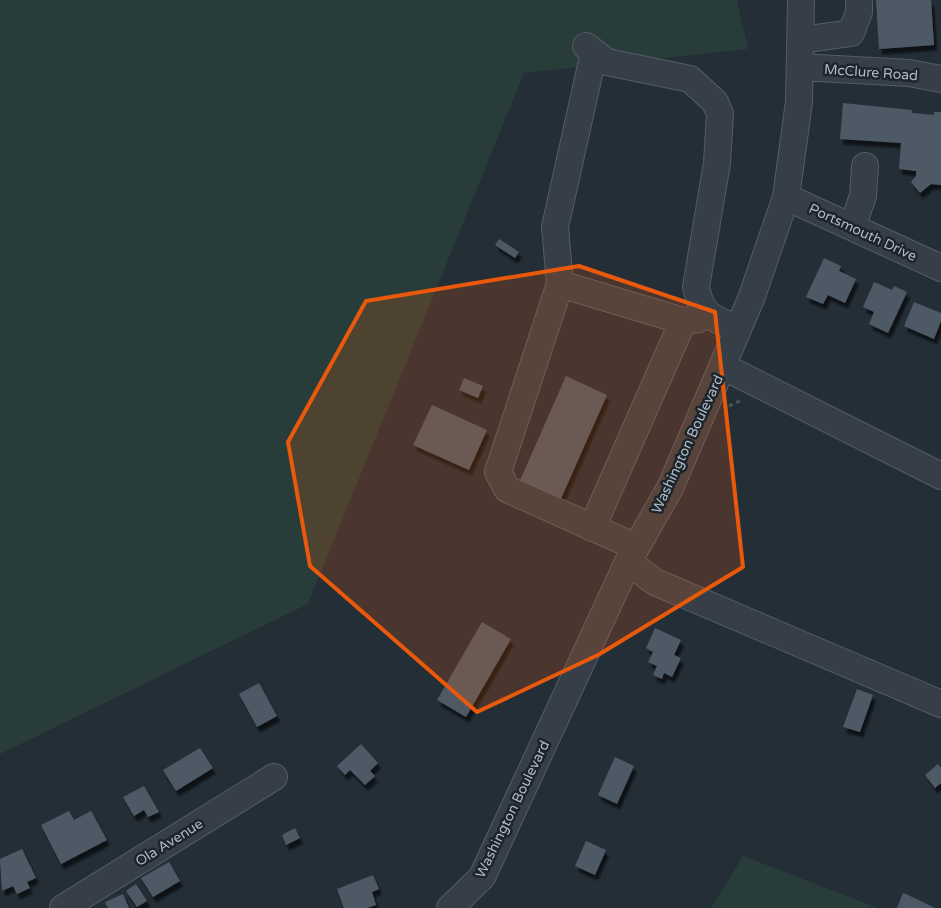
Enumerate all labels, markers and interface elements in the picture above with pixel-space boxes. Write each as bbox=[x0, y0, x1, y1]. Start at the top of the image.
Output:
street label: McClure Road bbox=[823, 61, 919, 84]
street label: Portsmouth Drive bbox=[806, 200, 919, 265]
street label: Washington Boulevard bbox=[648, 372, 727, 516]
street label: Washington Boulevard bbox=[472, 738, 553, 881]
street label: Ola Avenue bbox=[132, 815, 206, 870]

